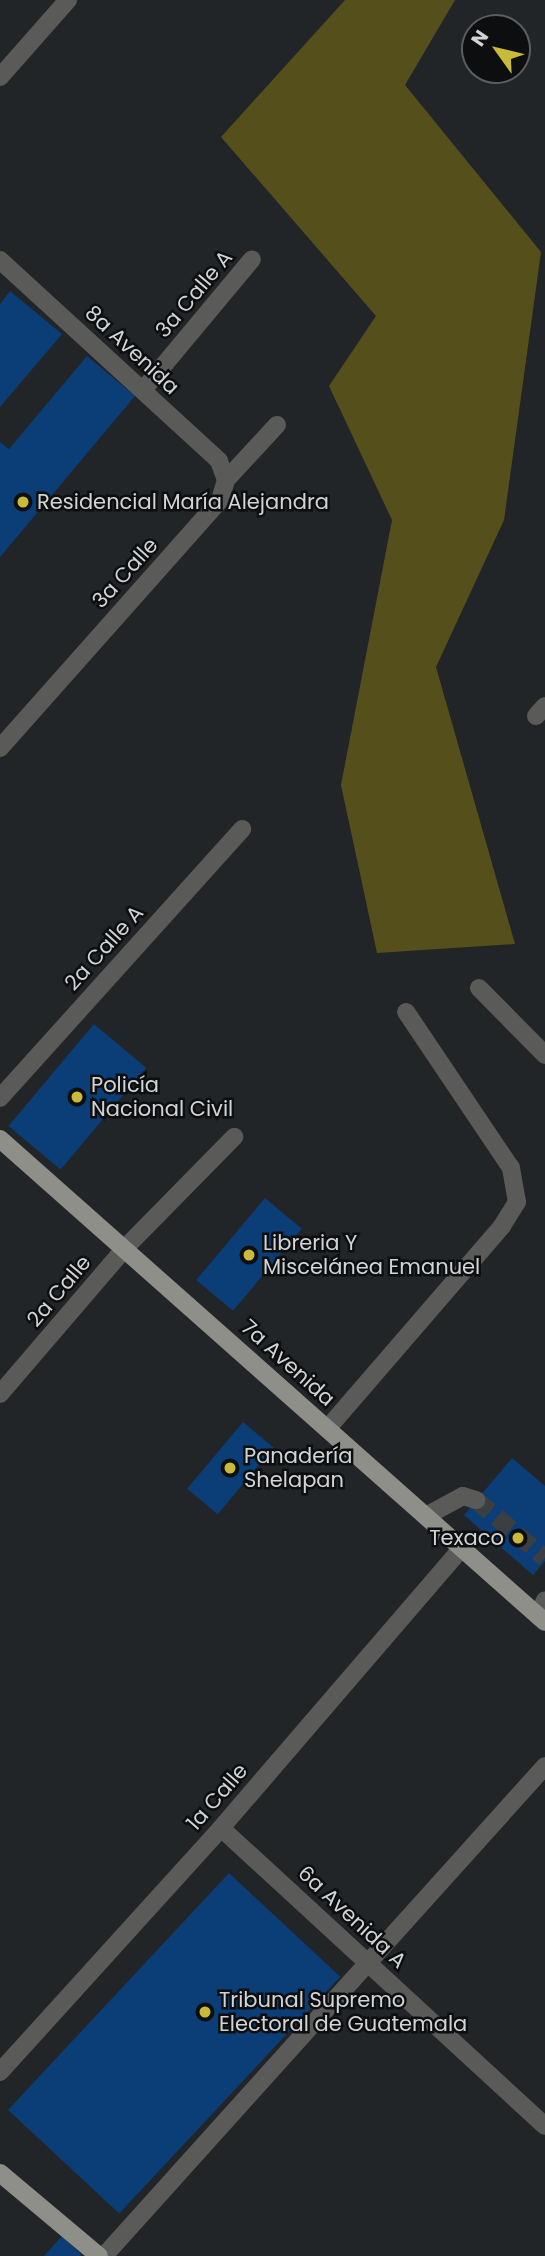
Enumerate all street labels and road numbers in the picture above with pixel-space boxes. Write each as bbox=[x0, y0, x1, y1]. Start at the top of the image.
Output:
street label: 3a Calle A bbox=[150, 245, 238, 343]
street label: 8a Avenida bbox=[80, 300, 184, 400]
street label: 3a Calle bbox=[87, 533, 163, 613]
street label: 2a Calle A bbox=[59, 900, 149, 996]
street label: 2a Calle bbox=[22, 1250, 96, 1332]
street label: 7a Avenida bbox=[236, 1314, 340, 1412]
street label: 1a Calle bbox=[181, 1758, 253, 1836]
street label: 6a Avenida A bbox=[293, 1860, 411, 1974]

